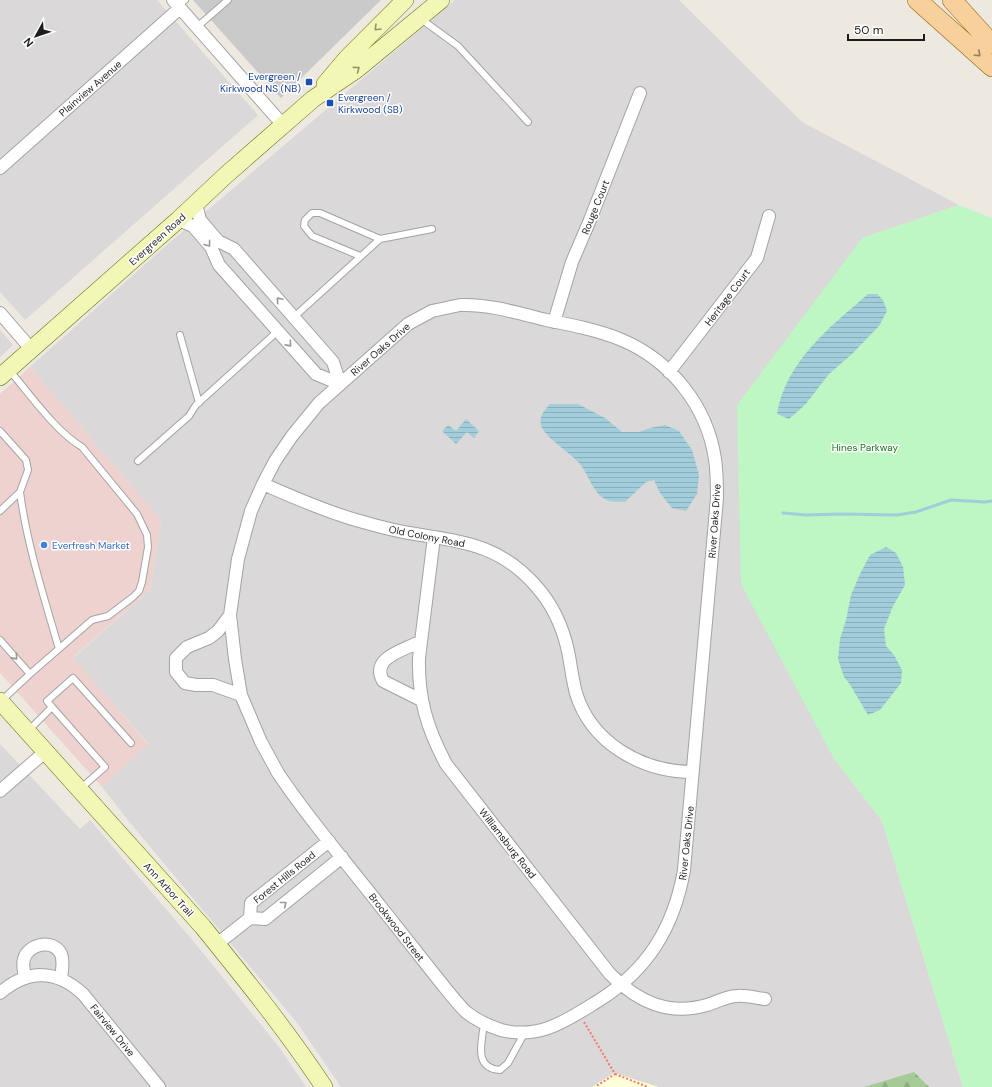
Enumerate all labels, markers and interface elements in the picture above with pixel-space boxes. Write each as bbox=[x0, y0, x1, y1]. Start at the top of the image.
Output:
north arrow bbox=[16, 16, 56, 56]
scale bar bbox=[848, 16, 924, 42]
text: 50 m bbox=[854, 22, 883, 38]
one-way arrow bbox=[374, 23, 382, 31]
text: N bbox=[20, 35, 36, 50]
one-way arrow bbox=[973, 49, 980, 56]
street label: Plainview Avenue bbox=[56, 57, 125, 119]
one-way arrow bbox=[352, 67, 359, 74]
place label: Evergreen / Kirkwood NS (NB) bbox=[220, 70, 301, 95]
marker: Evergreen / Kirkwood NS (NB) bbox=[304, 77, 314, 87]
place label: Evergreen / Kirkwood (SB) bbox=[338, 91, 403, 116]
marker: Evergreen / Kirkwood (SB) bbox=[325, 98, 335, 108]
street label: Rouge Court bbox=[579, 178, 612, 236]
street label: Evergreen Road bbox=[126, 210, 188, 268]
one-way arrow bbox=[203, 239, 210, 246]
street label: Heritage Court bbox=[702, 266, 753, 328]
one-way arrow bbox=[276, 297, 283, 304]
street label: River Oaks Drive bbox=[348, 320, 413, 379]
one-way arrow bbox=[285, 339, 292, 346]
park label: Hines Parkway bbox=[832, 441, 899, 454]
street label: River Oaks Drive bbox=[705, 483, 724, 559]
street label: Old Colony Road bbox=[388, 523, 466, 550]
place label: Everfresh Market bbox=[52, 539, 130, 552]
marker: Everfresh Market bbox=[39, 540, 49, 550]
one-way arrow bbox=[10, 652, 18, 660]
street label: River Oaks Drive bbox=[676, 805, 697, 881]
street label: Williamsburg Road bbox=[476, 806, 539, 881]
street label: Forest Hills Road bbox=[251, 848, 318, 906]
street label: Ann Arbor Trail bbox=[141, 860, 196, 919]
street label: Brookwood Street bbox=[366, 891, 427, 964]
one-way arrow bbox=[279, 901, 286, 908]
street label: Fairview Drive bbox=[88, 1001, 138, 1059]

